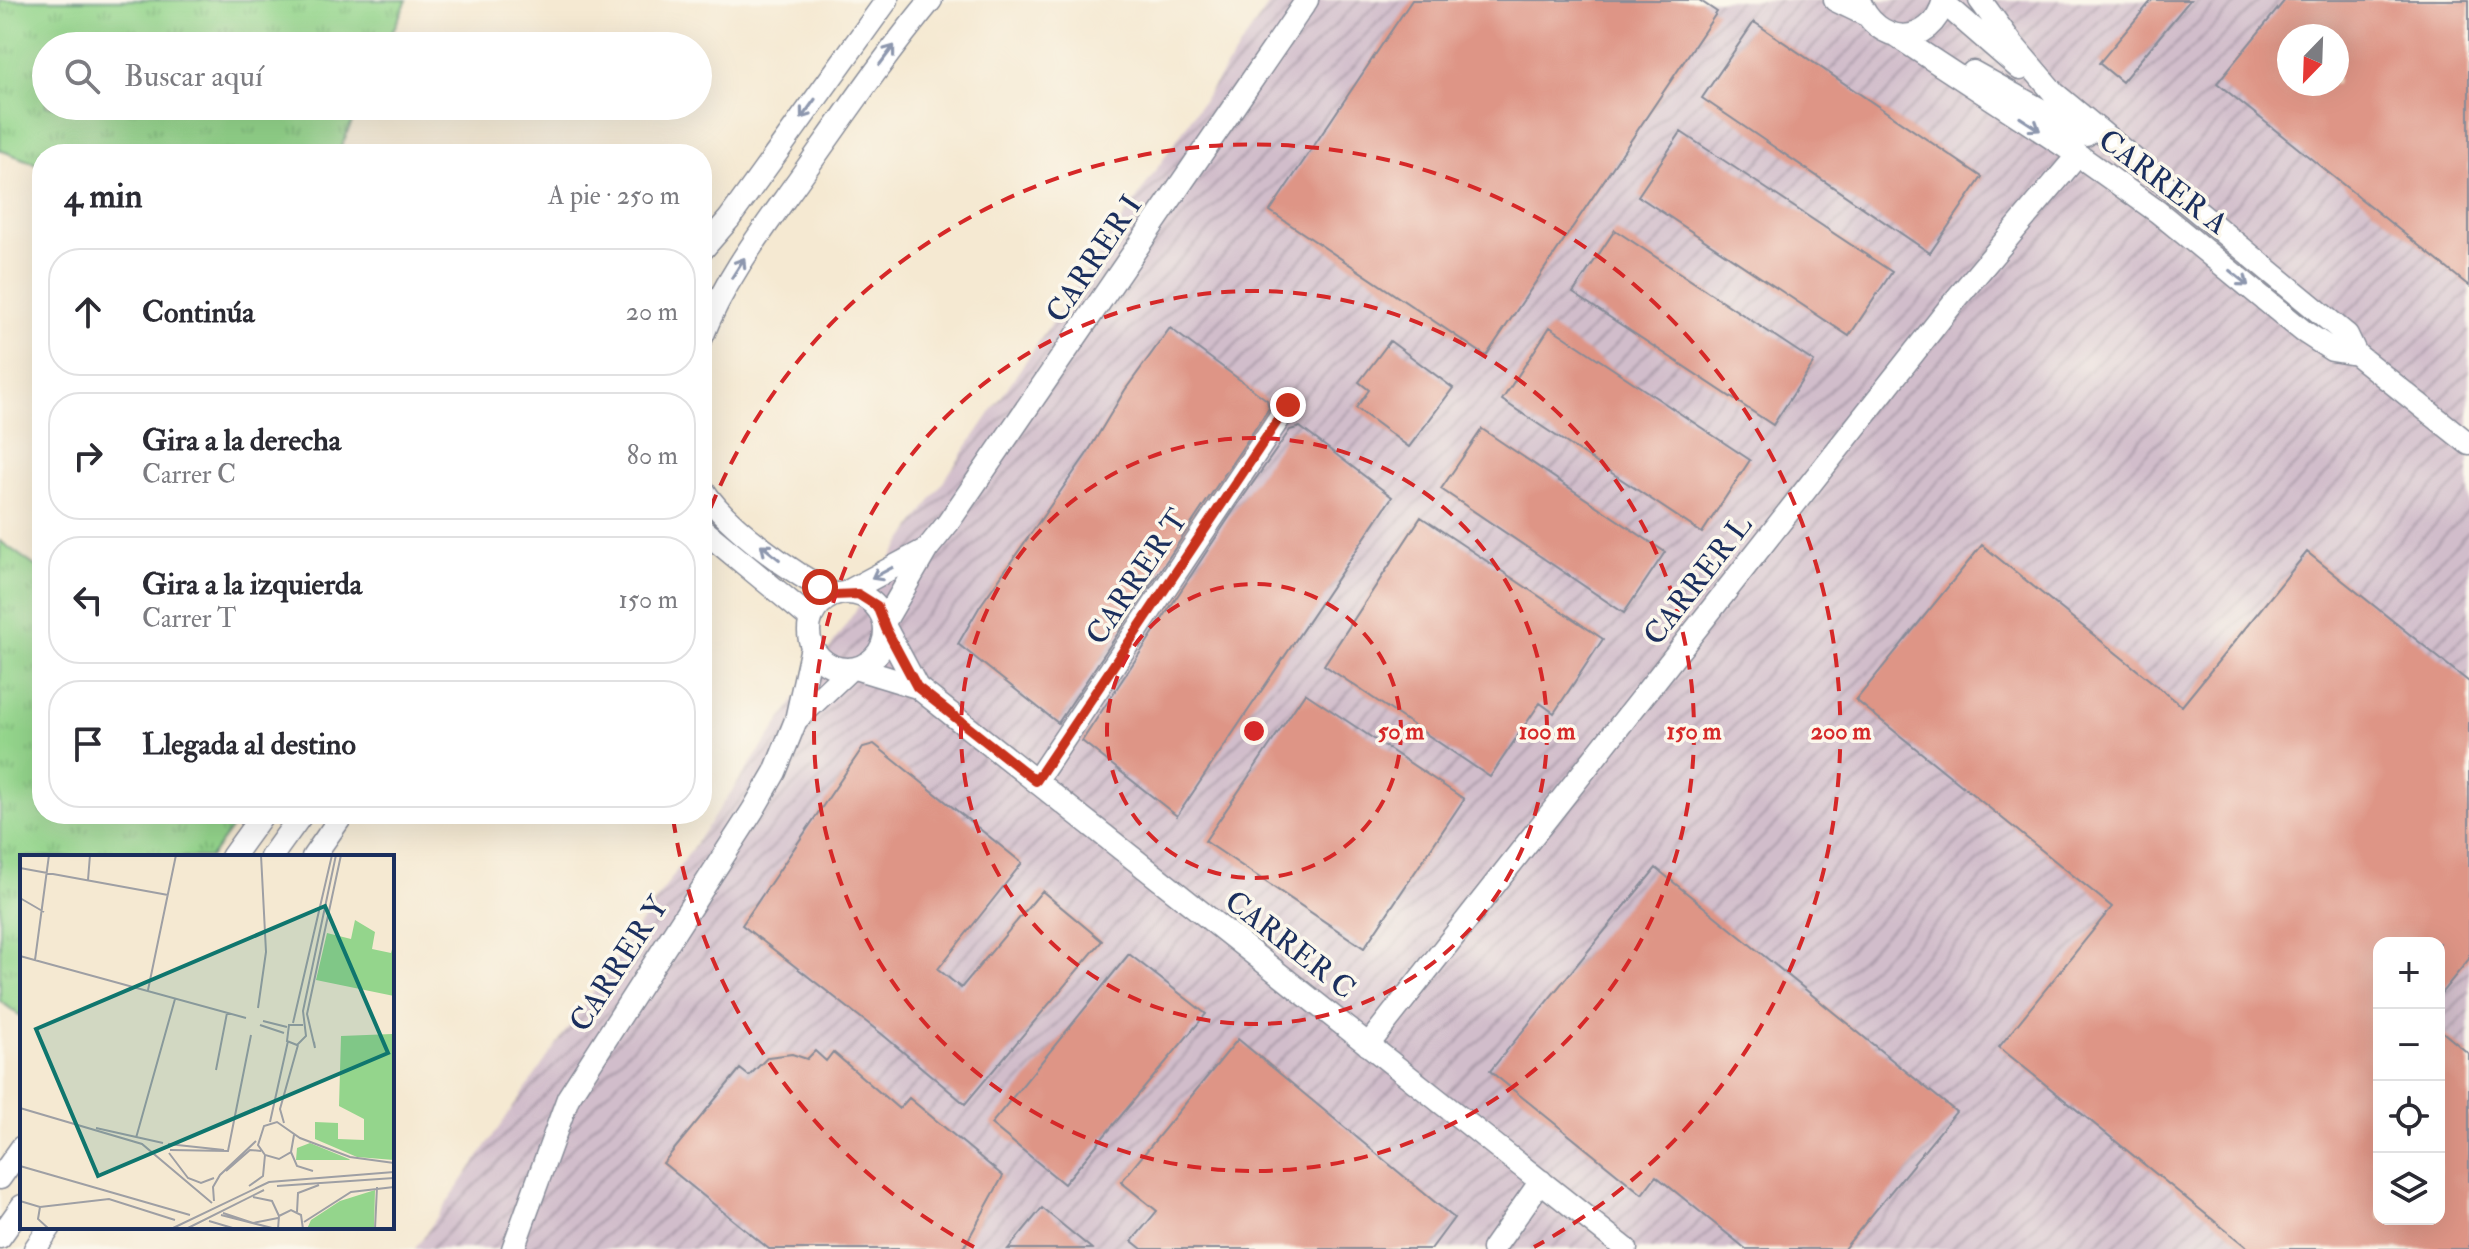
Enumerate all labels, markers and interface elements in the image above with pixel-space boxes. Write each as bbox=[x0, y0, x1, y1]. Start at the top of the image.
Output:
north arrow bbox=[2277, 24, 2349, 96]
search box bbox=[32, 32, 712, 120]
one-way arrow bbox=[878, 45, 895, 66]
icon: search bbox=[60, 54, 104, 98]
text: Buscar aquí bbox=[124, 58, 263, 95]
one-way arrow bbox=[800, 97, 816, 119]
one-way arrow bbox=[2019, 115, 2041, 132]
street label: CARRER A bbox=[2091, 121, 2235, 243]
text: 4 min bbox=[64, 175, 142, 218]
text: A pie · 250 m bbox=[548, 180, 680, 212]
street label: CARRER I bbox=[1038, 188, 1150, 330]
one-way arrow bbox=[730, 257, 746, 280]
one-way arrow bbox=[2228, 269, 2249, 287]
icon: ahead bbox=[66, 290, 110, 334]
text: Continúa bbox=[142, 294, 255, 331]
text: 20 m bbox=[626, 296, 678, 328]
route end bbox=[1270, 387, 1306, 423]
text: Gira a la derecha bbox=[142, 422, 341, 459]
icon: right bbox=[66, 434, 110, 478]
text: 80 m bbox=[627, 440, 678, 472]
text: Carrer C bbox=[142, 459, 236, 491]
street label: CARRER T bbox=[1078, 502, 1196, 652]
street label: CARRER L bbox=[1636, 507, 1760, 653]
one-way arrow bbox=[760, 543, 780, 561]
text: Gira a la izquierda bbox=[142, 566, 362, 603]
one-way arrow bbox=[870, 566, 894, 582]
route start bbox=[802, 569, 838, 605]
icon: left bbox=[66, 578, 110, 622]
text: 150 m bbox=[619, 584, 678, 616]
text: Carrer T bbox=[142, 603, 236, 635]
text: 50 m bbox=[1378, 716, 1425, 747]
text: 100 m bbox=[1519, 716, 1576, 747]
text: 150 m bbox=[1667, 716, 1722, 747]
text: 200 m bbox=[1811, 716, 1872, 747]
centre of rings bbox=[1240, 717, 1268, 745]
icon: arrive bbox=[66, 722, 110, 766]
text: Llegada al destino bbox=[142, 726, 356, 763]
inset map bbox=[20, 855, 394, 1229]
street label: CARRER C bbox=[1217, 883, 1363, 1007]
street label: CARRER Y bbox=[562, 888, 677, 1039]
map controls bbox=[2373, 937, 2445, 1225]
button: + bbox=[2373, 937, 2445, 1009]
button: − bbox=[2373, 1009, 2445, 1081]
button: locate bbox=[2373, 1081, 2445, 1153]
button: layers bbox=[2373, 1153, 2445, 1225]

